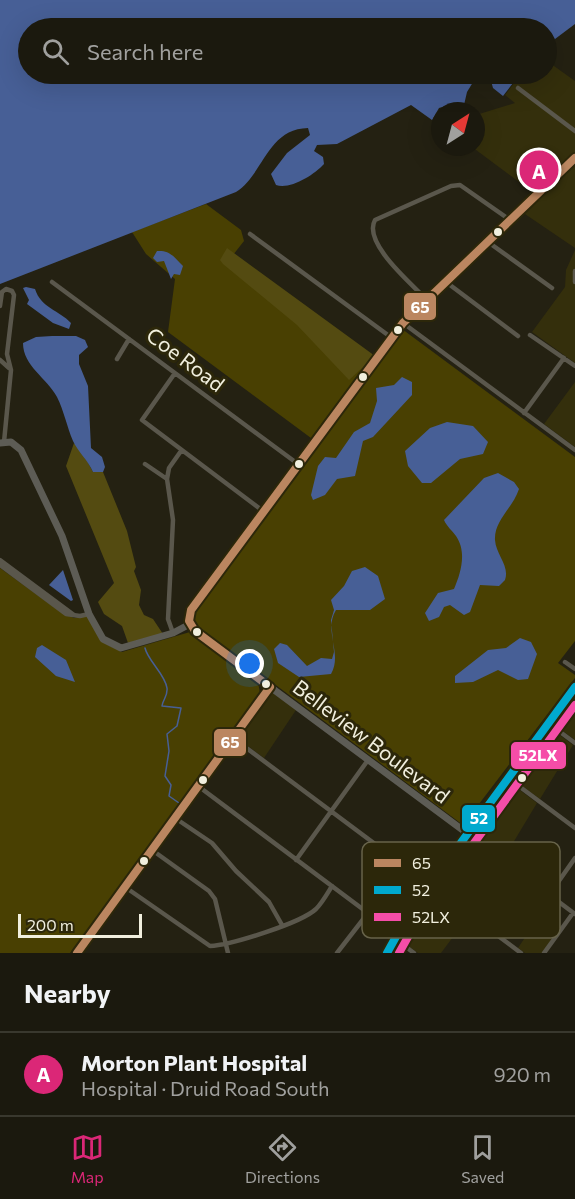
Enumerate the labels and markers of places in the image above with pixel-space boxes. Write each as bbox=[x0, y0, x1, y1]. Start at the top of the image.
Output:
pin: A bbox=[520, 148, 558, 192]
unlabelled marker bbox=[492, 226, 504, 238]
unlabelled marker bbox=[392, 324, 404, 336]
unlabelled marker bbox=[357, 371, 369, 383]
unlabelled marker bbox=[293, 458, 305, 470]
unlabelled marker bbox=[191, 626, 203, 638]
unlabelled marker bbox=[260, 678, 272, 690]
unlabelled marker bbox=[516, 772, 528, 784]
unlabelled marker bbox=[197, 774, 209, 786]
unlabelled marker bbox=[138, 855, 150, 867]

